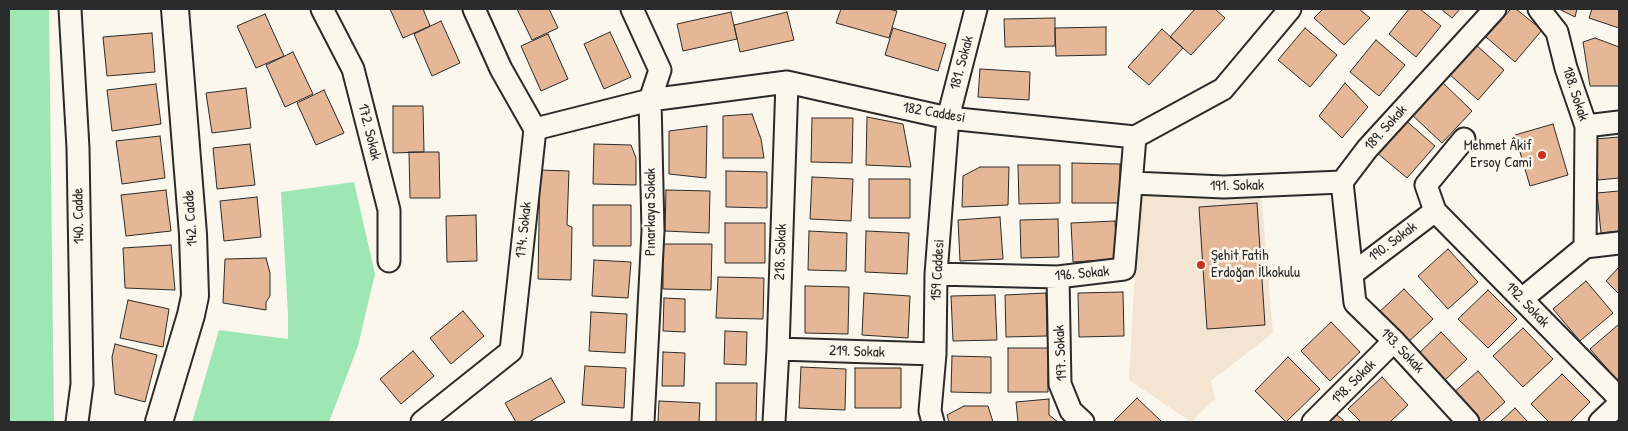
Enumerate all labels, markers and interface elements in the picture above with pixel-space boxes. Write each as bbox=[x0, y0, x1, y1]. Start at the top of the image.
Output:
street label: 181. Sokak bbox=[946, 34, 978, 92]
street label: 188. Sokak bbox=[1558, 64, 1592, 124]
street label: 182 Caddesi bbox=[901, 99, 967, 127]
street label: 189. Sokak bbox=[1361, 101, 1411, 155]
street label: 172. Sokak bbox=[353, 102, 385, 162]
place label: Mehmet Âkif Ersoy Cami bbox=[1464, 137, 1532, 172]
marker: Mehmet Âkif Ersoy Cami bbox=[1536, 149, 1548, 161]
street label: Pınarkaya Sokak bbox=[642, 168, 660, 256]
street label: 191. Sokak bbox=[1210, 177, 1264, 195]
street label: 140. Cadde bbox=[70, 188, 88, 244]
street label: 142. Cadde bbox=[180, 189, 202, 247]
street label: 174. Sokak bbox=[512, 201, 536, 259]
street label: 190. Sokak bbox=[1365, 218, 1421, 266]
street label: 218. Sokak bbox=[771, 223, 791, 281]
street label: 159 Caddesi bbox=[927, 239, 949, 301]
place label: Şehit Fatih Erdoğan İlkokulu bbox=[1211, 247, 1300, 282]
marker: Şehit Fatih Erdoğan İlkokulu bbox=[1195, 259, 1207, 271]
street label: 196. Sokak bbox=[1054, 263, 1110, 285]
street label: 192. Sokak bbox=[1501, 279, 1553, 331]
street label: 197. Sokak bbox=[1051, 324, 1071, 382]
street label: 193. Sokak bbox=[1376, 325, 1428, 377]
street label: 219. Sokak bbox=[829, 342, 885, 362]
street label: 198. Sokak bbox=[1328, 356, 1380, 408]

